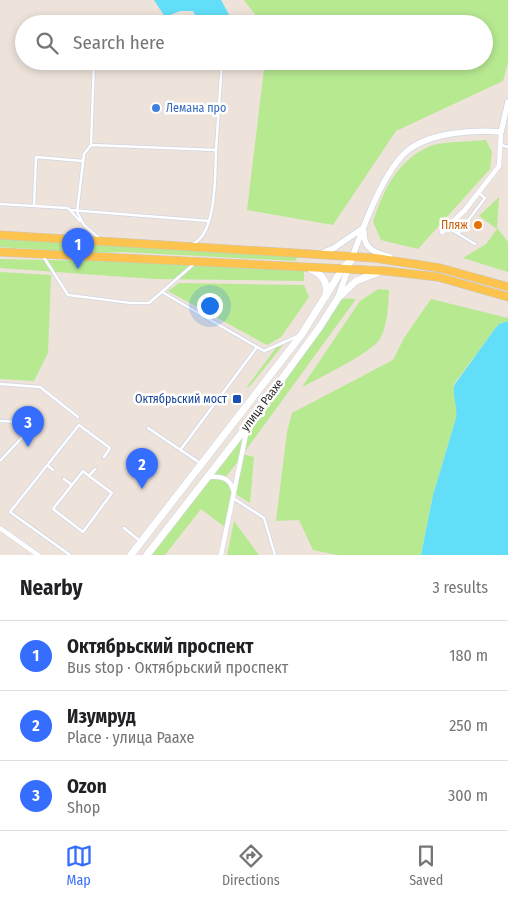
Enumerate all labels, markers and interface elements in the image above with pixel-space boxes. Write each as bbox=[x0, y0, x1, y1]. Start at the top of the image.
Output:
search box bbox=[15, 15, 493, 70]
icon: search bbox=[33, 29, 61, 57]
text: Search here bbox=[73, 31, 165, 54]
place label: Лемана про bbox=[166, 101, 226, 115]
marker: Лемана про bbox=[150, 102, 162, 114]
place label: Пляж bbox=[441, 218, 468, 232]
marker: Пляж bbox=[472, 219, 484, 231]
pin: 1 bbox=[62, 228, 94, 269]
your location bbox=[197, 293, 223, 319]
street label: улица Раахе bbox=[238, 376, 286, 434]
place label: Октябрьский мост bbox=[135, 392, 227, 406]
marker: Октябрьский мост bbox=[231, 393, 243, 405]
pin: 3 bbox=[12, 406, 44, 447]
pin: 2 bbox=[126, 448, 158, 489]
text: Nearby bbox=[20, 575, 82, 601]
text: 3 results bbox=[432, 578, 488, 597]
text: Октябрьский проспект bbox=[67, 635, 253, 658]
text: 1 bbox=[33, 646, 39, 665]
text: 180 m bbox=[449, 646, 488, 665]
text: Bus stop · Октябрьский проспект bbox=[67, 658, 288, 677]
text: Изумруд bbox=[67, 705, 136, 728]
text: 2 bbox=[32, 716, 40, 735]
text: 250 m bbox=[449, 716, 488, 735]
text: Place · улица Раахе bbox=[67, 728, 194, 747]
text: Ozon bbox=[67, 775, 107, 798]
text: 3 bbox=[32, 786, 40, 805]
text: 300 m bbox=[448, 786, 488, 805]
text: Shop bbox=[67, 798, 100, 817]
tab: Map bbox=[65, 842, 93, 889]
tab: Directions bbox=[222, 842, 280, 889]
tab: Saved bbox=[409, 842, 443, 889]

